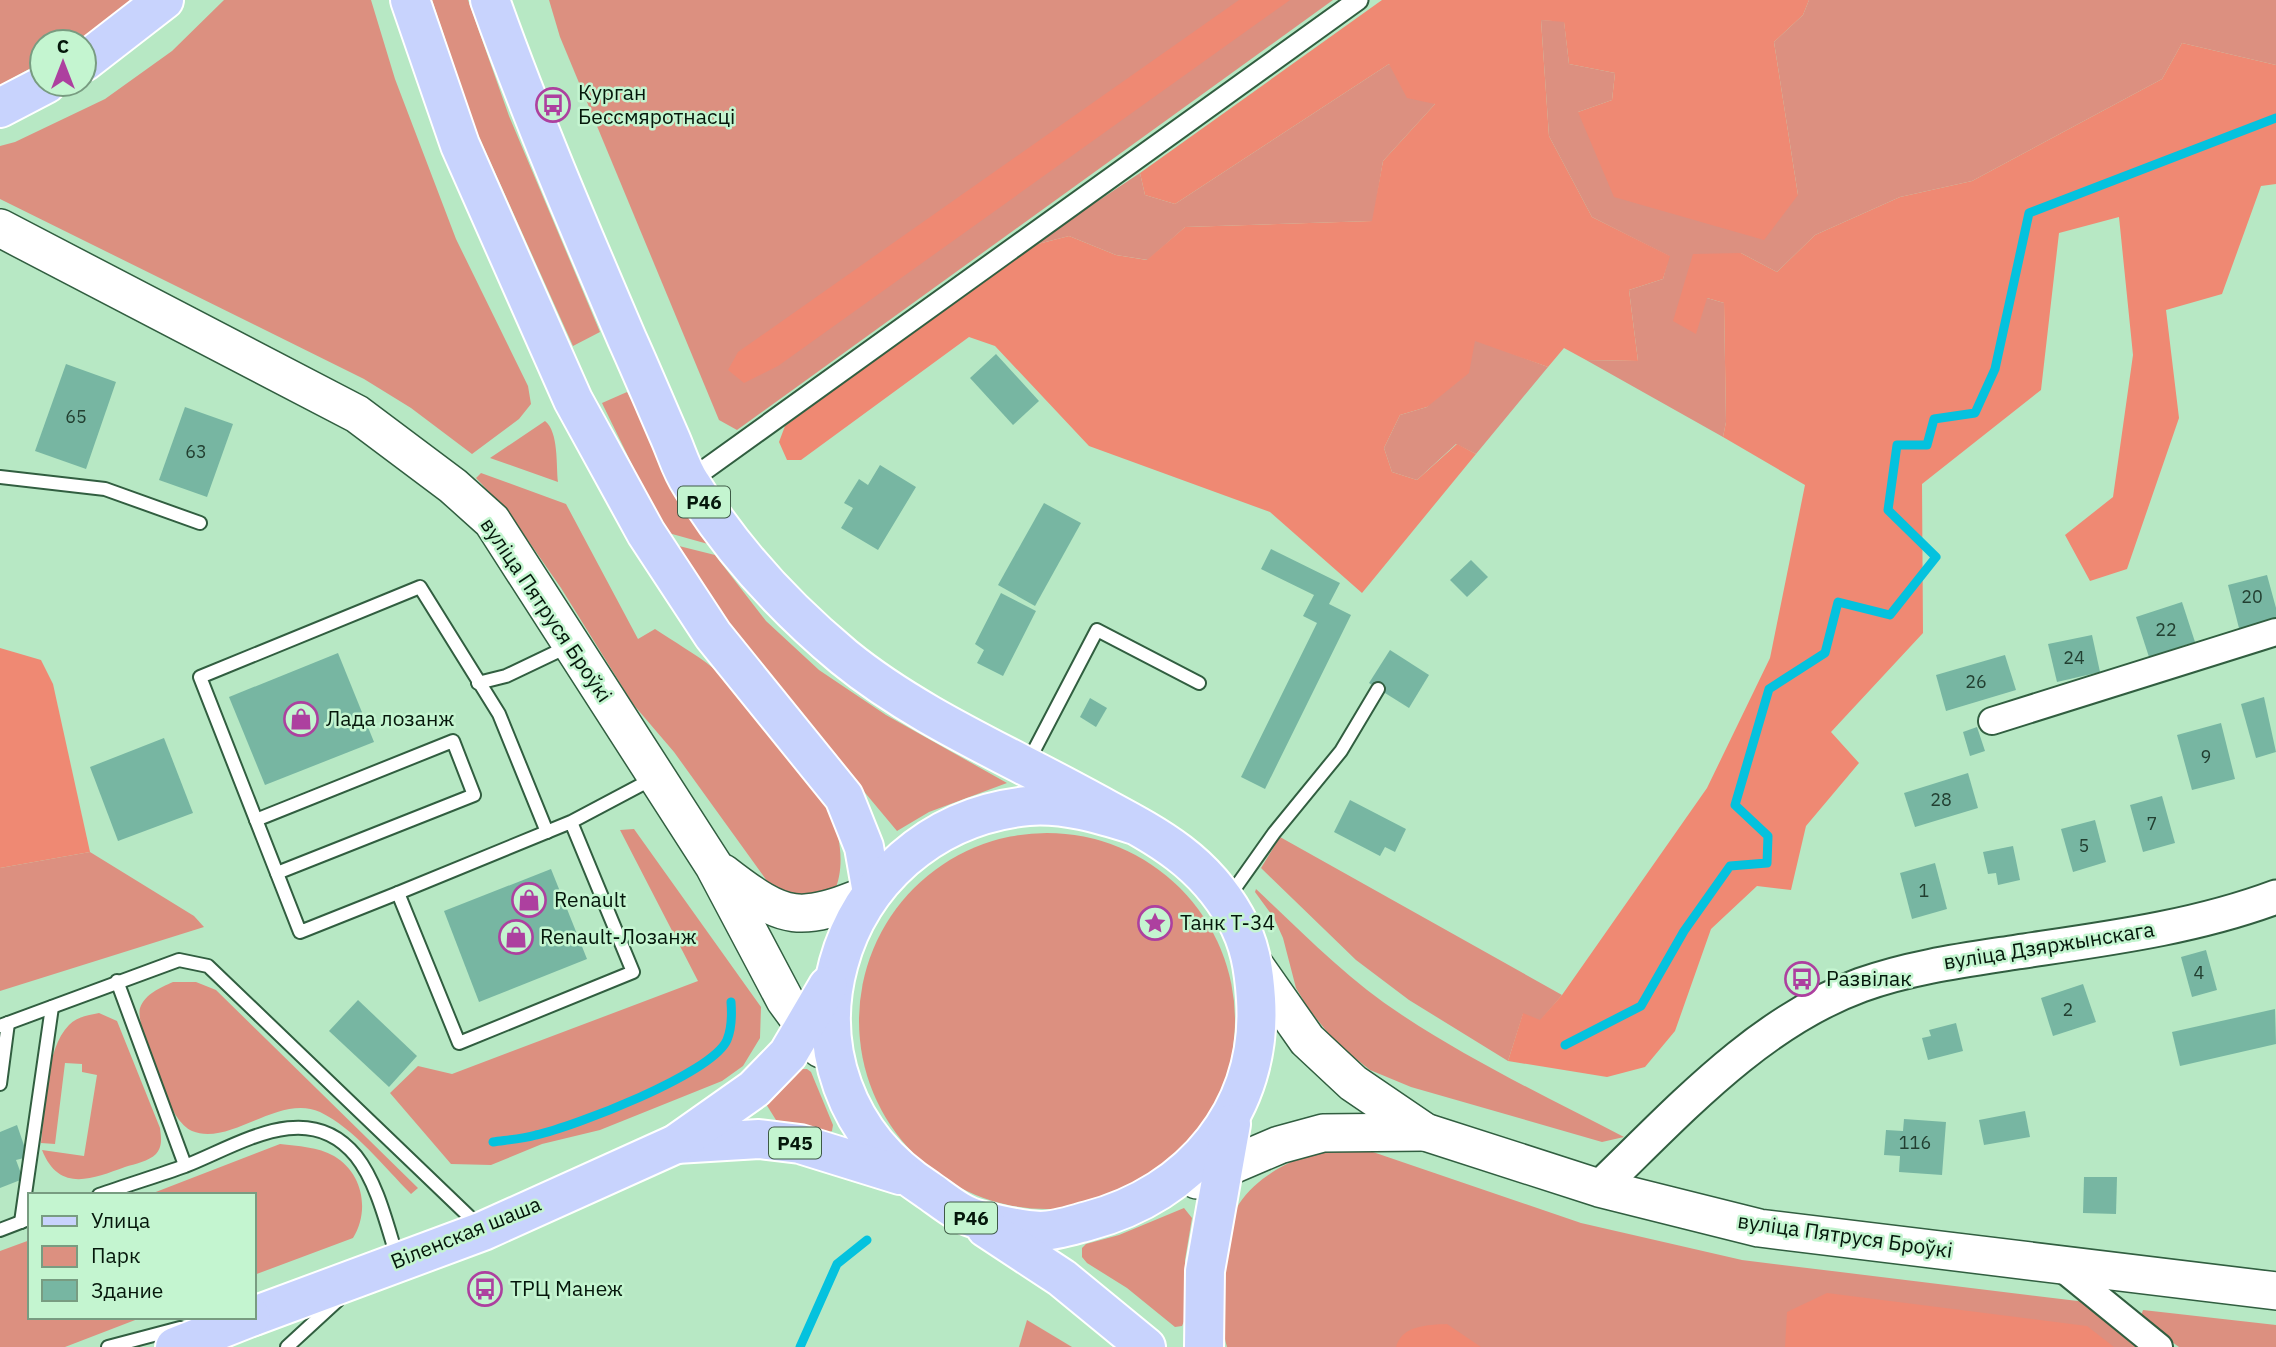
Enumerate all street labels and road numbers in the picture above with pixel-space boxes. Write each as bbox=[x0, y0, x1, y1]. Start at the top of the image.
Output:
road number: Р46 bbox=[678, 486, 730, 517]
street label: вуліца Пятруся Броўкі bbox=[475, 512, 619, 707]
street label: вуліца Дзяржынскага bbox=[1941, 915, 2156, 976]
road number: Р45 bbox=[769, 1128, 821, 1158]
street label: Віленская шаша bbox=[386, 1189, 545, 1275]
road number: Р46 bbox=[945, 1202, 997, 1234]
street label: вуліца Пятруся Броўкі bbox=[1736, 1206, 1954, 1264]

